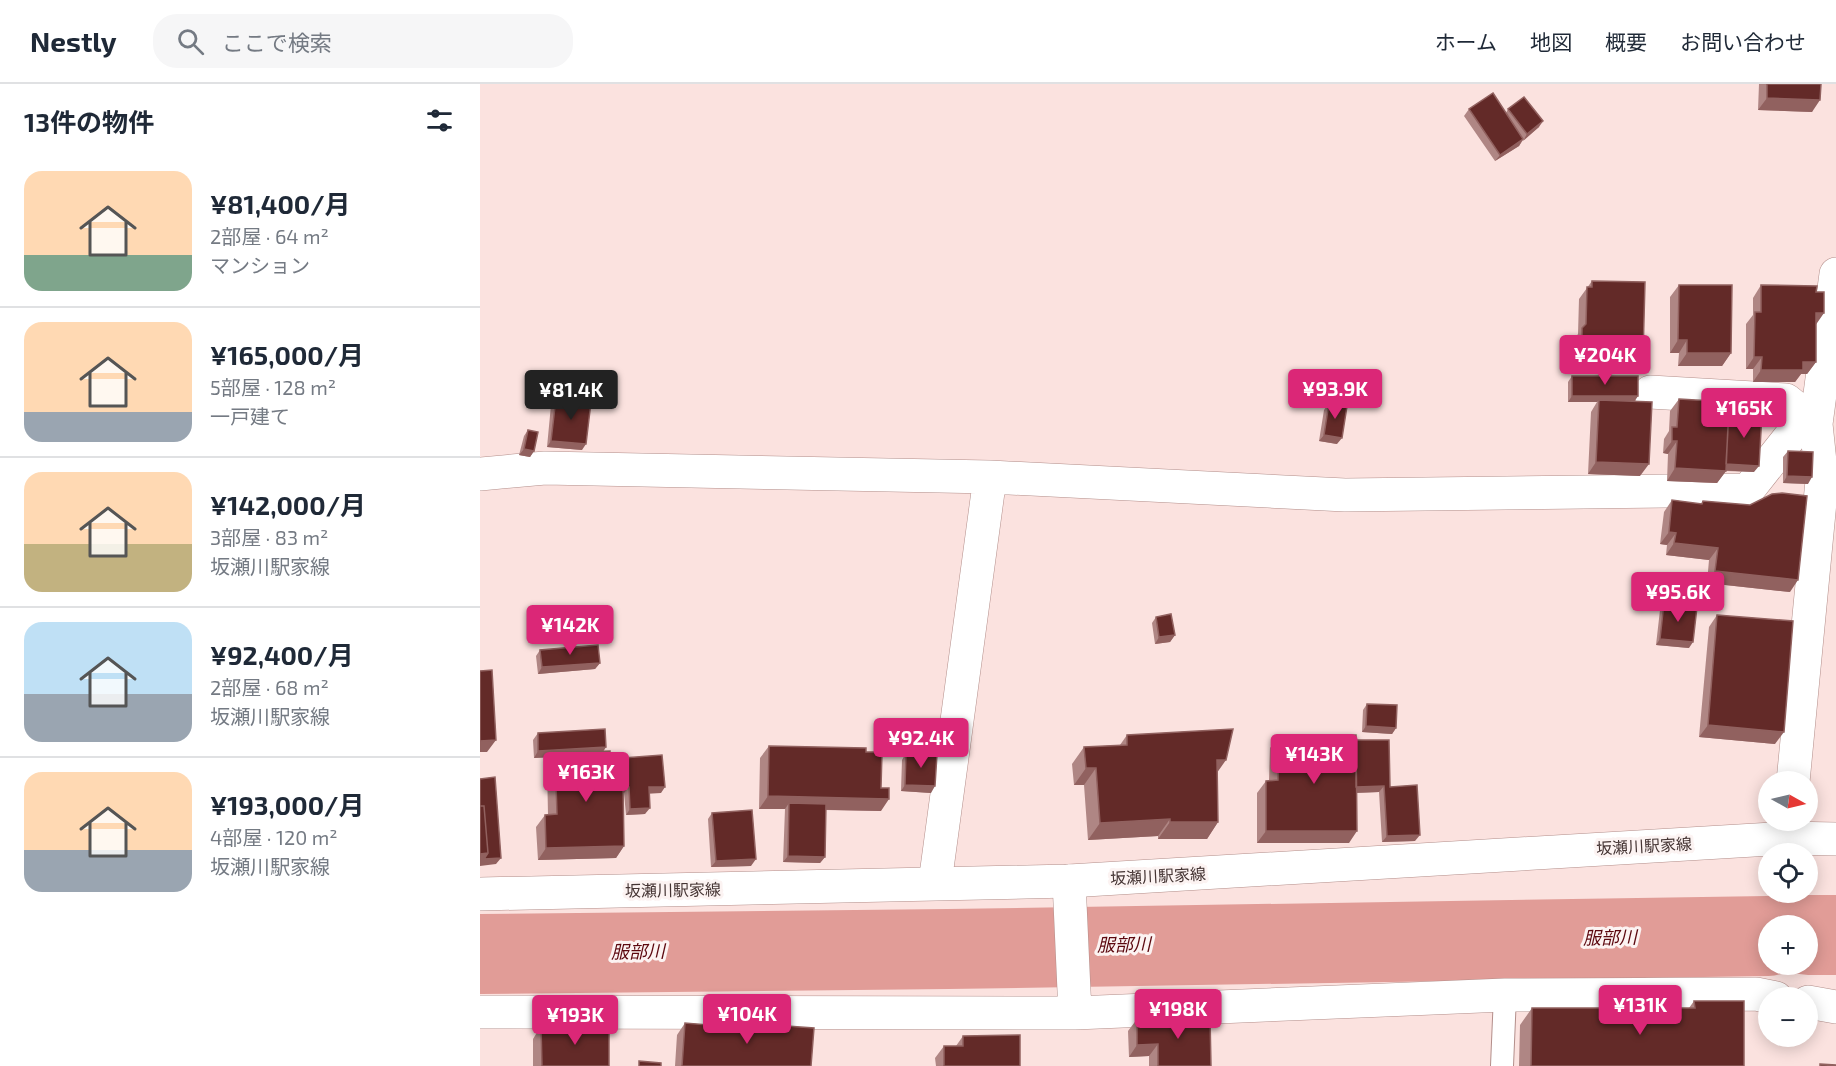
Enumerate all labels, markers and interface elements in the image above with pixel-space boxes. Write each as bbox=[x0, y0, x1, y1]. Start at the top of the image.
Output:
search box bbox=[153, 14, 573, 68]
text: Nestly bbox=[30, 24, 117, 58]
icon: search bbox=[174, 25, 207, 58]
text: ここで検索 bbox=[222, 29, 332, 55]
text: ホーム bbox=[1435, 29, 1497, 54]
text: 地図 bbox=[1530, 29, 1572, 54]
text: 概要 bbox=[1605, 29, 1647, 54]
text: お問い合わせ bbox=[1680, 29, 1806, 54]
icon: filters bbox=[423, 104, 456, 137]
text: 13件の物件 bbox=[24, 106, 154, 137]
text: ¥81,400/月 bbox=[210, 188, 351, 219]
icon: home bbox=[72, 195, 144, 267]
text: 2部屋 · 64 m² bbox=[210, 224, 329, 248]
text: マンション bbox=[210, 253, 310, 277]
pin: ¥204K bbox=[1563, 335, 1647, 386]
text: ¥165,000/月 bbox=[210, 339, 364, 370]
text: ¥204K bbox=[1574, 342, 1636, 366]
icon: home bbox=[72, 346, 144, 418]
pin: ¥93.9K bbox=[1286, 369, 1384, 420]
pin: ¥81.4K bbox=[522, 370, 620, 421]
text: 5部屋 · 128 m² bbox=[210, 375, 336, 399]
text: ¥93.9K bbox=[1302, 376, 1368, 400]
text: ¥81.4K bbox=[539, 377, 603, 401]
pin: ¥165K bbox=[1702, 388, 1786, 439]
text: ¥165K bbox=[1715, 395, 1773, 419]
text: 一戸建て bbox=[210, 404, 290, 428]
text: ¥142,000/月 bbox=[210, 489, 366, 520]
icon: home bbox=[72, 496, 144, 568]
text: 3部屋 · 83 m² bbox=[210, 525, 328, 549]
text: 坂瀬川駅家線 bbox=[210, 554, 330, 578]
pin: ¥95.6K bbox=[1629, 572, 1727, 623]
text: ¥95.6K bbox=[1645, 579, 1711, 603]
pin: ¥142K bbox=[528, 605, 612, 656]
text: ¥142K bbox=[541, 612, 599, 636]
text: ¥92,400/月 bbox=[210, 639, 354, 670]
icon: home bbox=[72, 646, 144, 718]
text: 2部屋 · 68 m² bbox=[210, 675, 329, 699]
text: 坂瀬川駅家線 bbox=[210, 704, 330, 728]
pin: ¥92.4K bbox=[872, 718, 970, 769]
text: ¥92.4K bbox=[888, 725, 954, 749]
pin: ¥143K bbox=[1272, 734, 1356, 785]
text: ¥143K bbox=[1285, 741, 1343, 765]
pin: ¥163K bbox=[544, 752, 628, 803]
text: ¥163K bbox=[557, 759, 615, 783]
north arrow bbox=[1758, 771, 1818, 831]
map controls bbox=[1758, 771, 1818, 1047]
text: ¥193,000/月 bbox=[210, 789, 364, 820]
icon: home bbox=[72, 796, 144, 868]
text: 4部屋 · 120 m² bbox=[210, 825, 337, 849]
street label: 坂瀬川駅家線 bbox=[1596, 834, 1692, 858]
button: locate bbox=[1758, 843, 1818, 903]
text: 坂瀬川駅家線 bbox=[210, 854, 330, 878]
street label: 坂瀬川駅家線 bbox=[1110, 864, 1206, 888]
street label: 坂瀬川駅家線 bbox=[625, 879, 721, 900]
button: + bbox=[1758, 915, 1818, 975]
water label: 服部川 bbox=[1583, 925, 1639, 948]
water label: 服部川 bbox=[1097, 932, 1153, 955]
water label: 服部川 bbox=[611, 939, 667, 962]
pin: ¥131K bbox=[1598, 985, 1682, 1036]
button: − bbox=[1758, 987, 1818, 1047]
pin: ¥198K bbox=[1136, 989, 1220, 1040]
text: ¥131K bbox=[1613, 992, 1667, 1016]
pin: ¥104K bbox=[705, 994, 789, 1045]
pin: ¥193K bbox=[533, 995, 617, 1046]
text: ¥198K bbox=[1149, 996, 1207, 1020]
text: ¥104K bbox=[717, 1001, 777, 1025]
text: ¥193K bbox=[546, 1002, 604, 1026]

